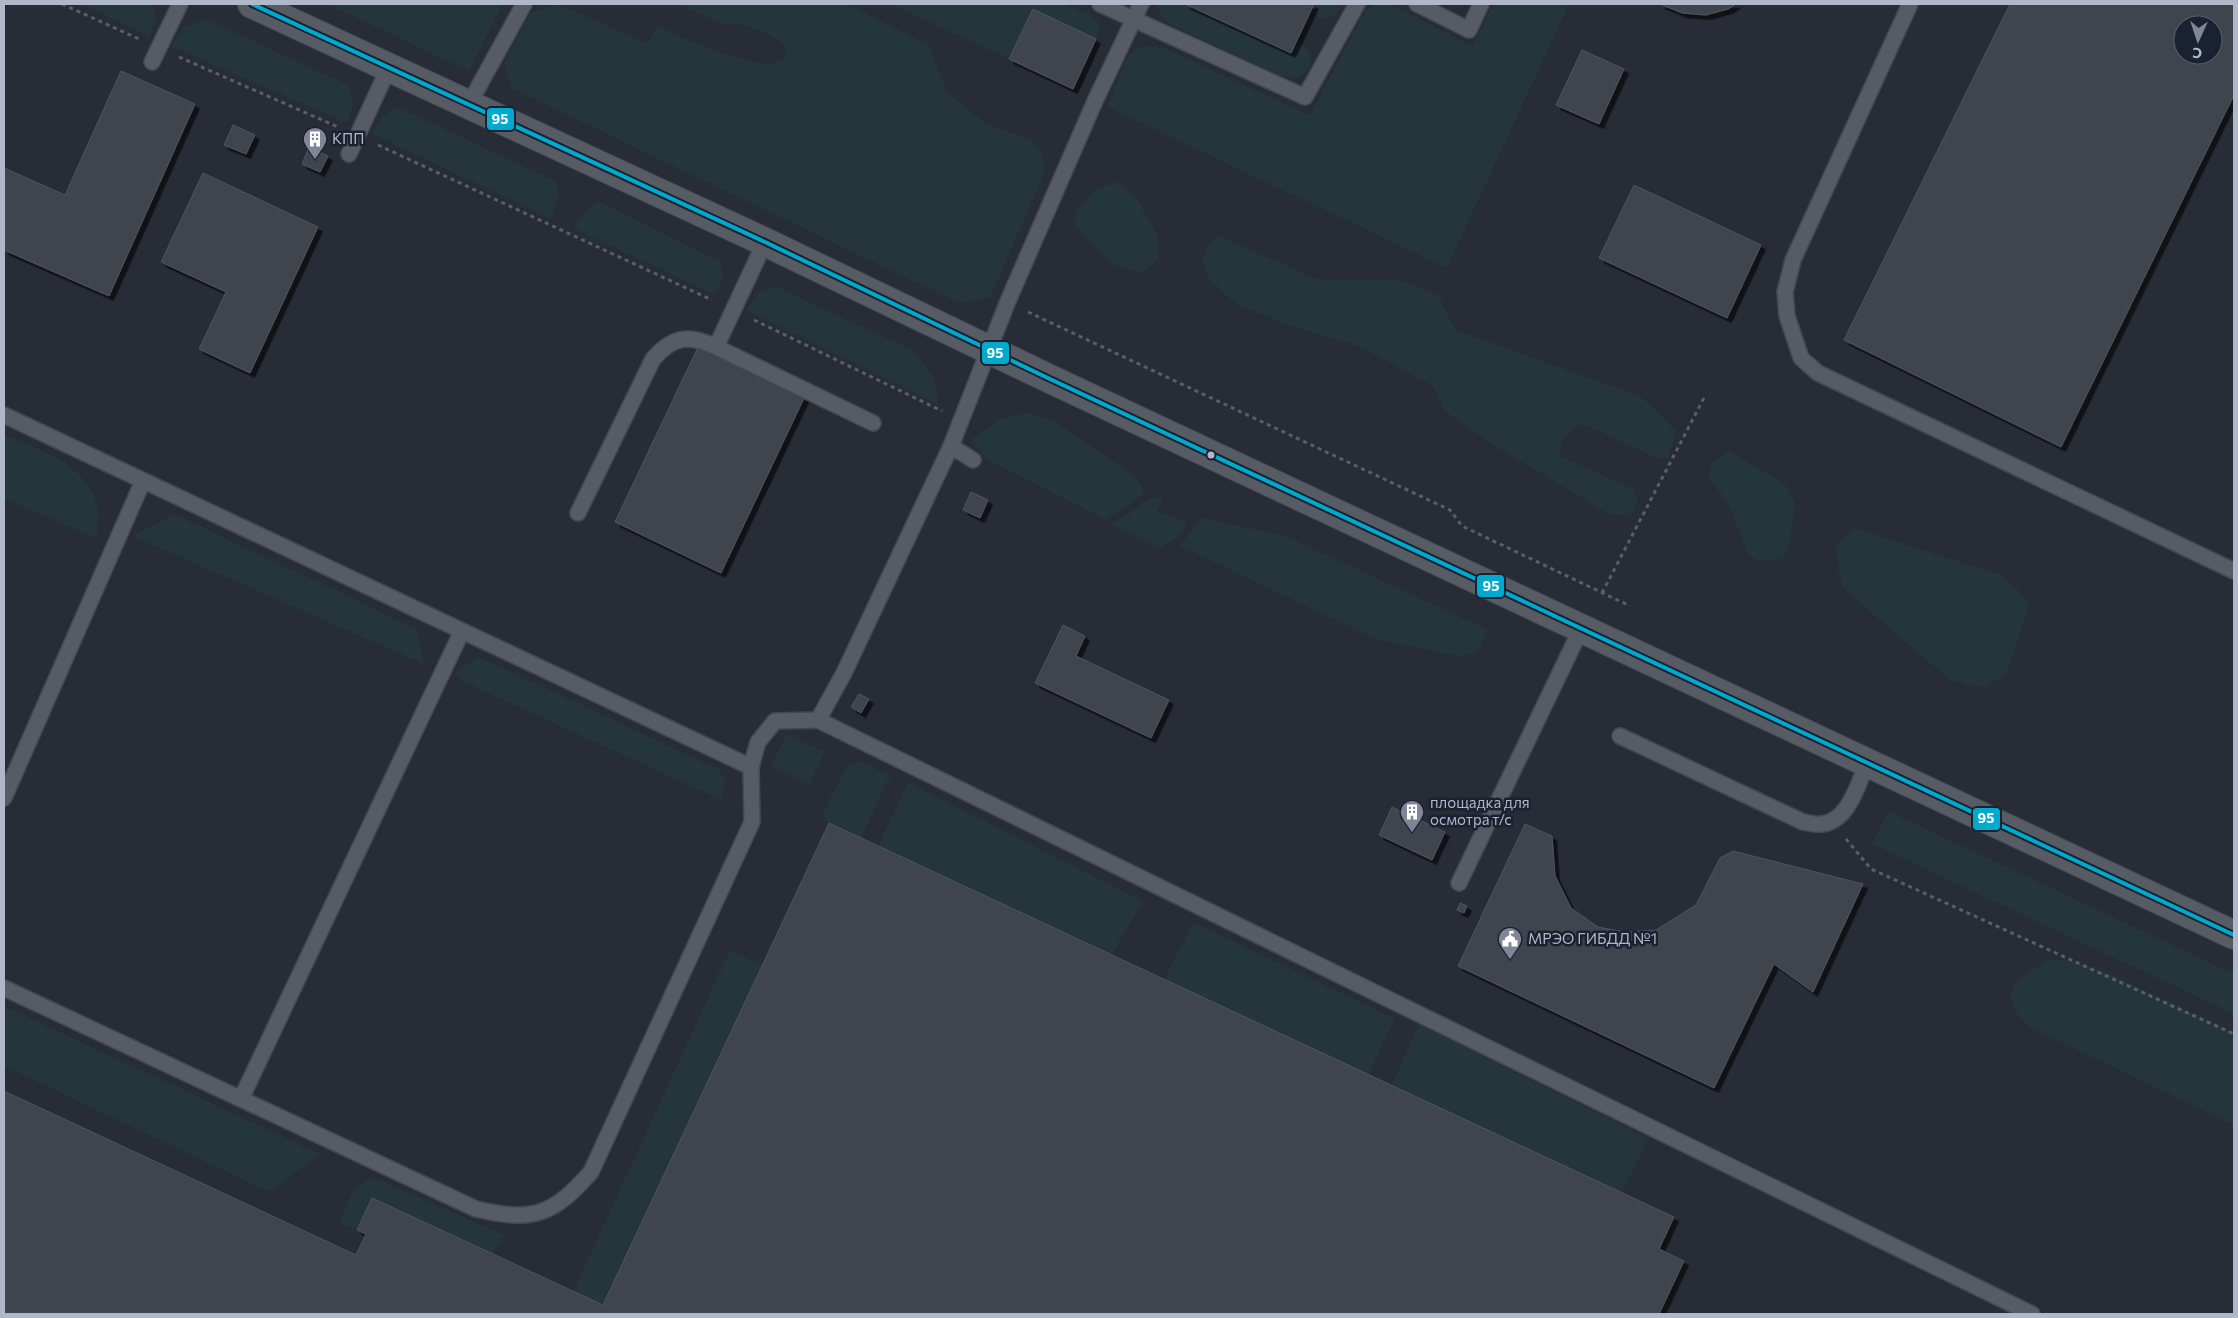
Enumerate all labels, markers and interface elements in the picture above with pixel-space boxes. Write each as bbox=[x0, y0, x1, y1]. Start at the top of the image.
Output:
north arrow bbox=[2173, 15, 2223, 65]
text: С bbox=[2192, 45, 2203, 62]
line badge: 95 bbox=[486, 107, 515, 131]
text: 95 bbox=[492, 110, 508, 127]
building icon: КПП bbox=[302, 126, 328, 160]
place label: КПП bbox=[332, 129, 364, 147]
line badge: 95 bbox=[981, 341, 1010, 365]
text: 95 bbox=[987, 344, 1003, 361]
unlabelled marker bbox=[1206, 450, 1216, 460]
line badge: 95 bbox=[1476, 574, 1505, 598]
text: 95 bbox=[1483, 577, 1499, 594]
place label: площадка для осмотра т/с bbox=[1430, 793, 1530, 828]
building icon: площадка для осмотра т/с bbox=[1399, 799, 1425, 833]
line badge: 95 bbox=[1972, 807, 2001, 831]
text: 95 bbox=[1978, 809, 1994, 826]
public building icon: МРЭО ГИБДД №1 bbox=[1497, 926, 1523, 960]
place label: МРЭО ГИБДД №1 bbox=[1528, 929, 1657, 947]

